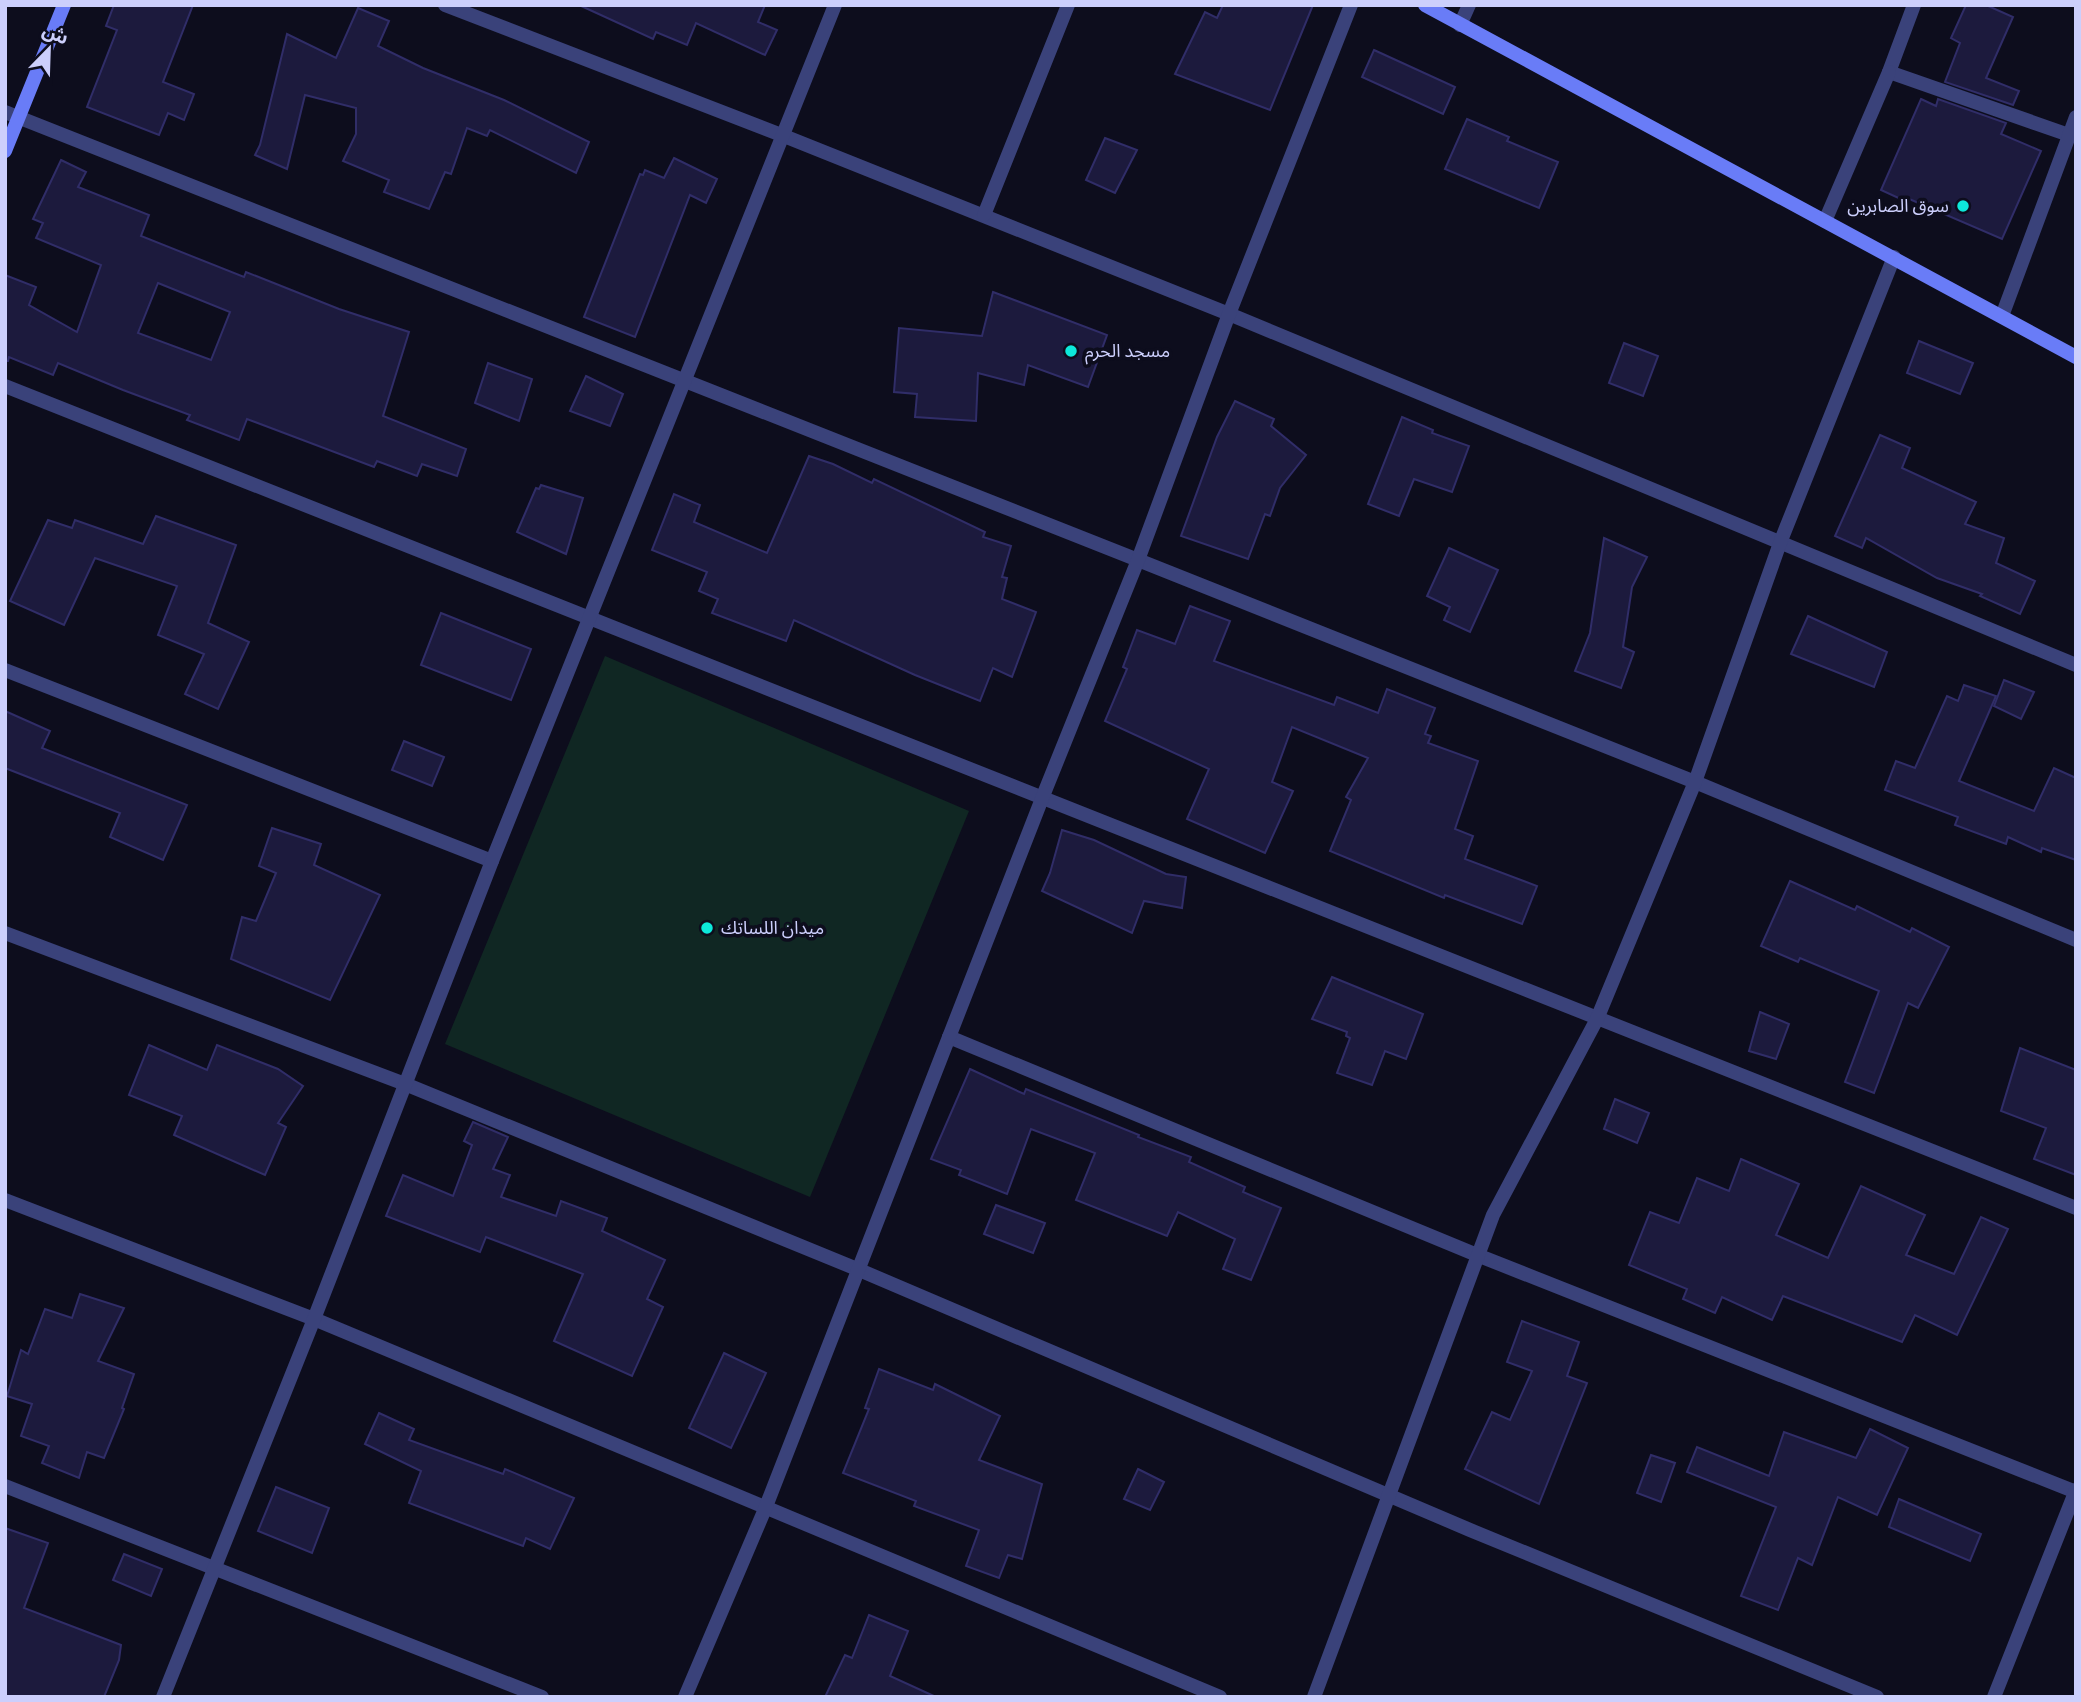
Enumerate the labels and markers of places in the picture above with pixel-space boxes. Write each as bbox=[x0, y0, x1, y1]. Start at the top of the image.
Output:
place label: سوق الصابرين bbox=[1847, 195, 1949, 217]
marker: سوق الصابرين bbox=[1955, 198, 1971, 214]
place label: مسجد الحرم bbox=[1085, 340, 1170, 365]
marker: مسجد الحرم bbox=[1063, 343, 1079, 359]
place label: ميدان اللساتك bbox=[721, 917, 824, 939]
marker: ميدان اللساتك bbox=[699, 920, 715, 936]

